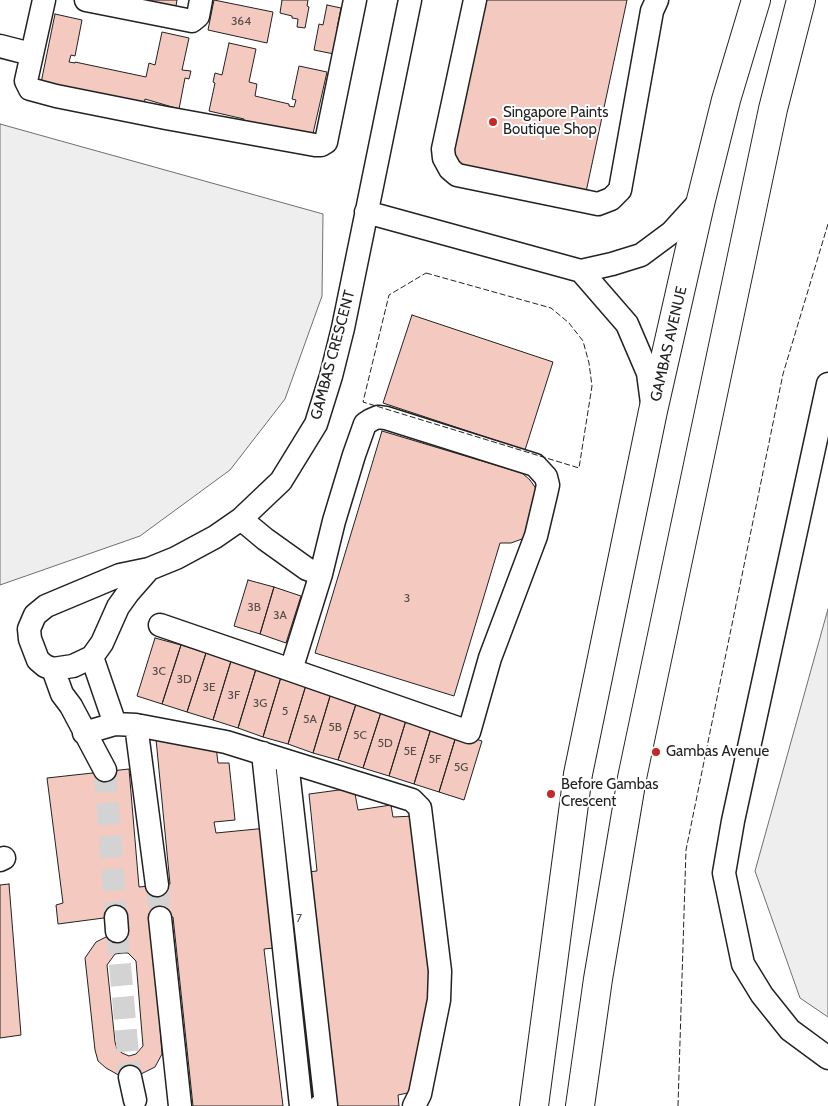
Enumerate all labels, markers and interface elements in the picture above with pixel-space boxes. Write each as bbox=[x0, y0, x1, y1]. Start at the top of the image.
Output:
house number: 364 bbox=[231, 14, 251, 28]
place label: Singapore Paints Boutique Shop bbox=[503, 104, 608, 139]
marker: Singapore Paints Boutique Shop bbox=[487, 116, 499, 128]
street label: GAMBAS AVENUE bbox=[647, 285, 691, 403]
street label: GAMBAS CRESCENT bbox=[307, 288, 359, 422]
house number: 3 bbox=[404, 591, 410, 605]
house number: 3B bbox=[247, 600, 261, 614]
house number: 3A bbox=[273, 608, 287, 622]
house number: 3C bbox=[152, 664, 166, 678]
house number: 3D bbox=[176, 672, 192, 686]
house number: 3E bbox=[202, 680, 216, 694]
house number: 3F bbox=[228, 688, 240, 702]
house number: 3G bbox=[253, 696, 267, 710]
house number: 5 bbox=[282, 704, 288, 718]
house number: 5A bbox=[303, 712, 317, 726]
house number: 5B bbox=[328, 720, 342, 734]
house number: 5C bbox=[353, 728, 367, 742]
house number: 5D bbox=[377, 736, 393, 750]
place label: Gambas Avenue bbox=[666, 743, 769, 761]
house number: 5E bbox=[403, 744, 417, 758]
marker: Gambas Avenue bbox=[650, 746, 662, 758]
house number: 5F bbox=[429, 752, 441, 766]
house number: 5G bbox=[454, 760, 468, 774]
place label: Before Gambas Crescent bbox=[561, 776, 658, 811]
marker: Before Gambas Crescent bbox=[545, 788, 557, 800]
house number: 7 bbox=[296, 911, 302, 925]

